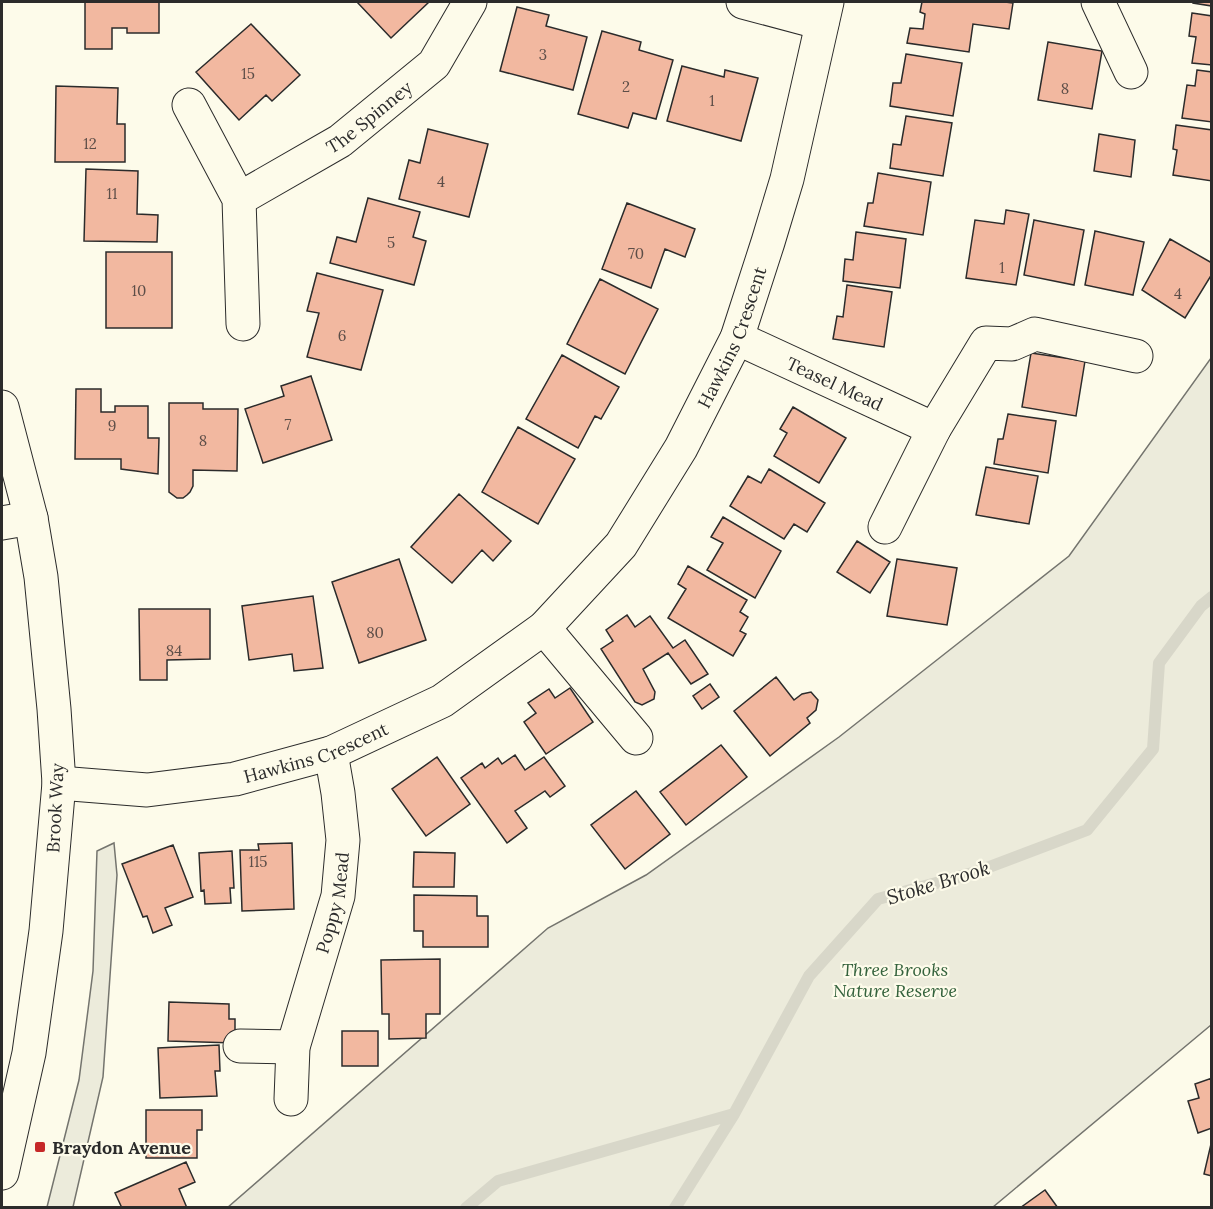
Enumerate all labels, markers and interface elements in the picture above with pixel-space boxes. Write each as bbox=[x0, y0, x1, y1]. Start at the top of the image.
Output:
house number: 3 bbox=[539, 45, 547, 64]
house number: 15 bbox=[241, 64, 255, 83]
street label: The Spinney bbox=[322, 75, 417, 158]
house number: 2 bbox=[622, 77, 630, 96]
house number: 8 bbox=[1061, 79, 1069, 98]
house number: 1 bbox=[709, 91, 715, 110]
house number: 12 bbox=[83, 134, 97, 153]
house number: 4 bbox=[437, 172, 445, 191]
house number: 11 bbox=[107, 184, 117, 203]
house number: 5 bbox=[387, 233, 395, 252]
house number: 70 bbox=[628, 244, 644, 263]
house number: 1 bbox=[999, 258, 1005, 277]
street label: Hawkins Crescent bbox=[692, 263, 771, 412]
house number: 10 bbox=[132, 281, 146, 300]
house number: 4 bbox=[1174, 284, 1182, 303]
house number: 6 bbox=[338, 326, 346, 345]
street label: Teasel Mead bbox=[783, 351, 887, 416]
house number: 7 bbox=[285, 415, 292, 434]
house number: 9 bbox=[108, 416, 116, 435]
house number: 8 bbox=[199, 431, 207, 450]
house number: 80 bbox=[366, 623, 384, 642]
house number: 84 bbox=[166, 641, 182, 660]
street label: Hawkins Crescent bbox=[241, 717, 391, 788]
street label: Brook Way bbox=[41, 762, 69, 854]
street label: Poppy Mead bbox=[310, 851, 353, 956]
house number: 115 bbox=[248, 852, 268, 871]
water label: Stoke Brook bbox=[883, 854, 993, 910]
park label: Three Brooks Nature Reserve bbox=[833, 958, 957, 1002]
place label: Braydon Avenue bbox=[52, 1136, 191, 1159]
marker: Braydon Avenue bbox=[33, 1140, 47, 1154]

